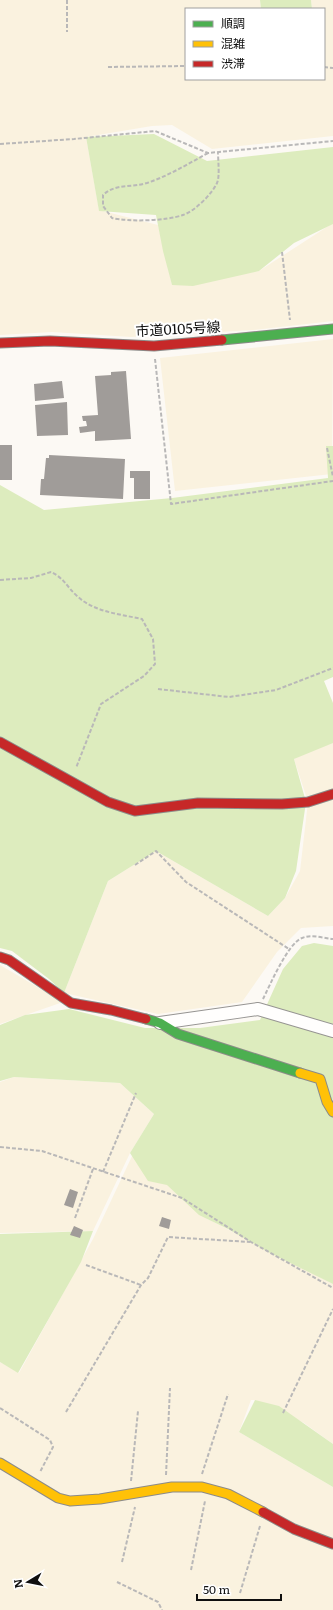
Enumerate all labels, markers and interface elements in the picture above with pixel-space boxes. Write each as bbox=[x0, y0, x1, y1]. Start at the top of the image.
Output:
legend bbox=[185, 8, 325, 80]
text: 順調 bbox=[221, 14, 245, 32]
text: 混雑 bbox=[221, 34, 245, 52]
text: 渋滞 bbox=[221, 54, 245, 72]
street label: 市道0105号線 bbox=[135, 316, 221, 340]
north arrow bbox=[8, 1562, 48, 1602]
scale bar bbox=[197, 1576, 281, 1602]
text: N bbox=[8, 1578, 26, 1590]
text: 50 m bbox=[203, 1580, 230, 1598]

